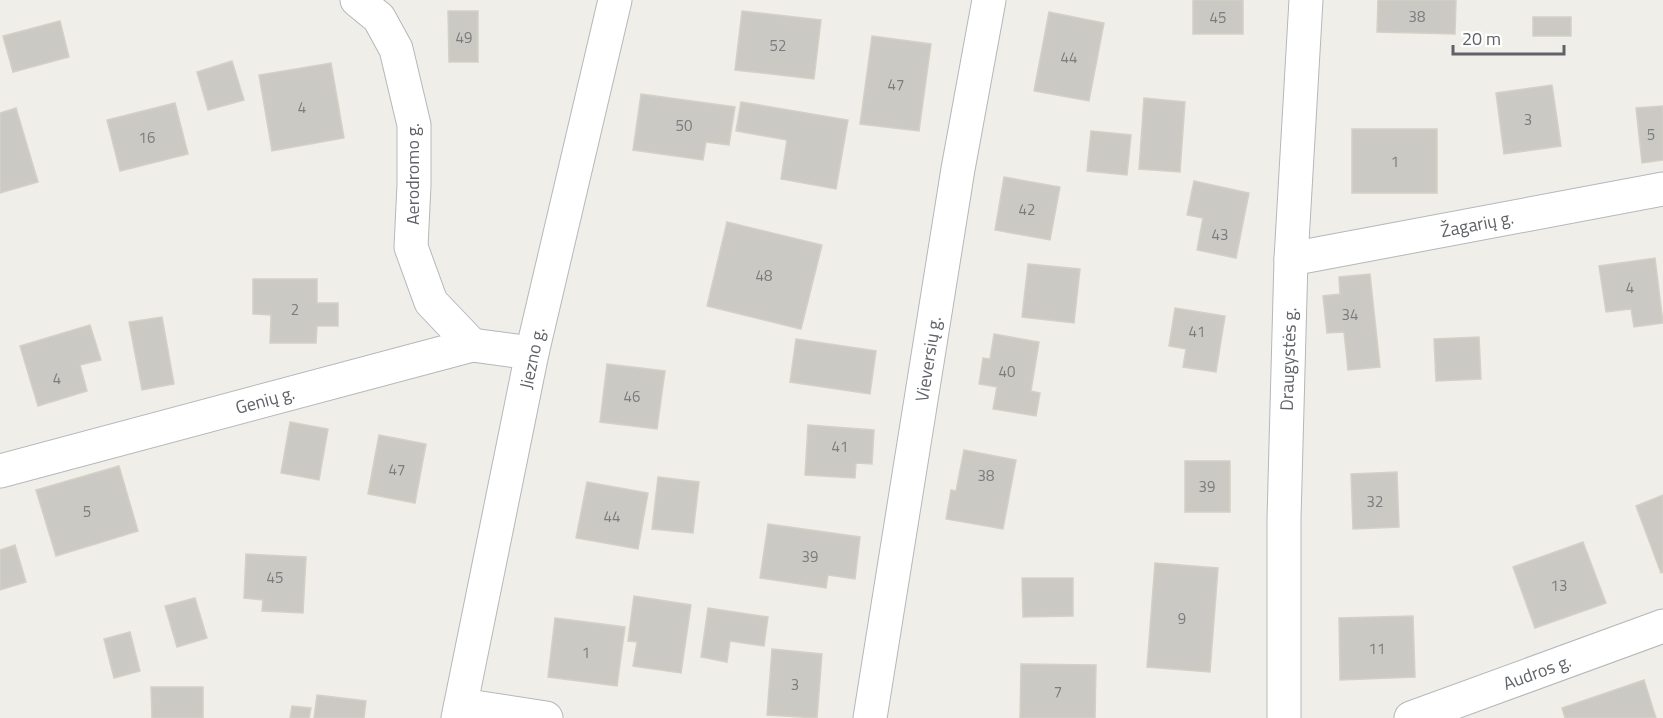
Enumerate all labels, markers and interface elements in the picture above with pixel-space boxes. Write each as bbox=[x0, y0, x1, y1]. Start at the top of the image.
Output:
house number: 38 bbox=[1409, 5, 1425, 28]
house number: 45 bbox=[1210, 6, 1226, 29]
scale bar bbox=[1453, 18, 1564, 56]
text: 20 m bbox=[1462, 25, 1501, 52]
house number: 49 bbox=[456, 26, 472, 49]
house number: 52 bbox=[770, 34, 786, 57]
house number: 44 bbox=[1061, 46, 1077, 69]
house number: 47 bbox=[888, 73, 904, 96]
house number: 4 bbox=[298, 96, 306, 119]
house number: 3 bbox=[1524, 108, 1532, 131]
house number: 50 bbox=[676, 114, 692, 137]
street label: Aerodromo g. bbox=[399, 123, 426, 225]
house number: 5 bbox=[1647, 123, 1655, 146]
house number: 16 bbox=[139, 126, 155, 149]
house number: 1 bbox=[1391, 150, 1399, 173]
house number: 42 bbox=[1019, 198, 1035, 221]
street label: Žagarių g. bbox=[1438, 204, 1516, 244]
house number: 43 bbox=[1212, 223, 1228, 246]
house number: 48 bbox=[756, 264, 772, 287]
house number: 4 bbox=[1626, 276, 1634, 299]
house number: 2 bbox=[291, 298, 299, 321]
house number: 34 bbox=[1342, 303, 1358, 326]
street label: Draugystės g. bbox=[1273, 307, 1303, 411]
street label: Vieversių g. bbox=[908, 314, 948, 404]
house number: 41 bbox=[1189, 320, 1205, 343]
street label: Jiezno g. bbox=[512, 325, 552, 391]
house number: 40 bbox=[999, 360, 1015, 383]
house number: 4 bbox=[53, 367, 61, 390]
street label: Genių g. bbox=[232, 379, 298, 421]
house number: 46 bbox=[624, 385, 640, 408]
house number: 41 bbox=[832, 435, 848, 458]
house number: 47 bbox=[389, 458, 405, 481]
house number: 38 bbox=[978, 464, 994, 487]
house number: 39 bbox=[1199, 475, 1215, 498]
house number: 32 bbox=[1367, 490, 1383, 513]
house number: 5 bbox=[83, 500, 91, 523]
house number: 44 bbox=[604, 505, 620, 528]
house number: 39 bbox=[802, 545, 818, 568]
house number: 45 bbox=[267, 566, 283, 589]
house number: 13 bbox=[1551, 574, 1567, 597]
house number: 9 bbox=[1178, 607, 1186, 630]
house number: 11 bbox=[1369, 637, 1385, 660]
house number: 1 bbox=[582, 641, 590, 664]
street label: Audros g. bbox=[1499, 647, 1575, 697]
house number: 3 bbox=[791, 673, 799, 696]
house number: 7 bbox=[1054, 680, 1062, 703]

